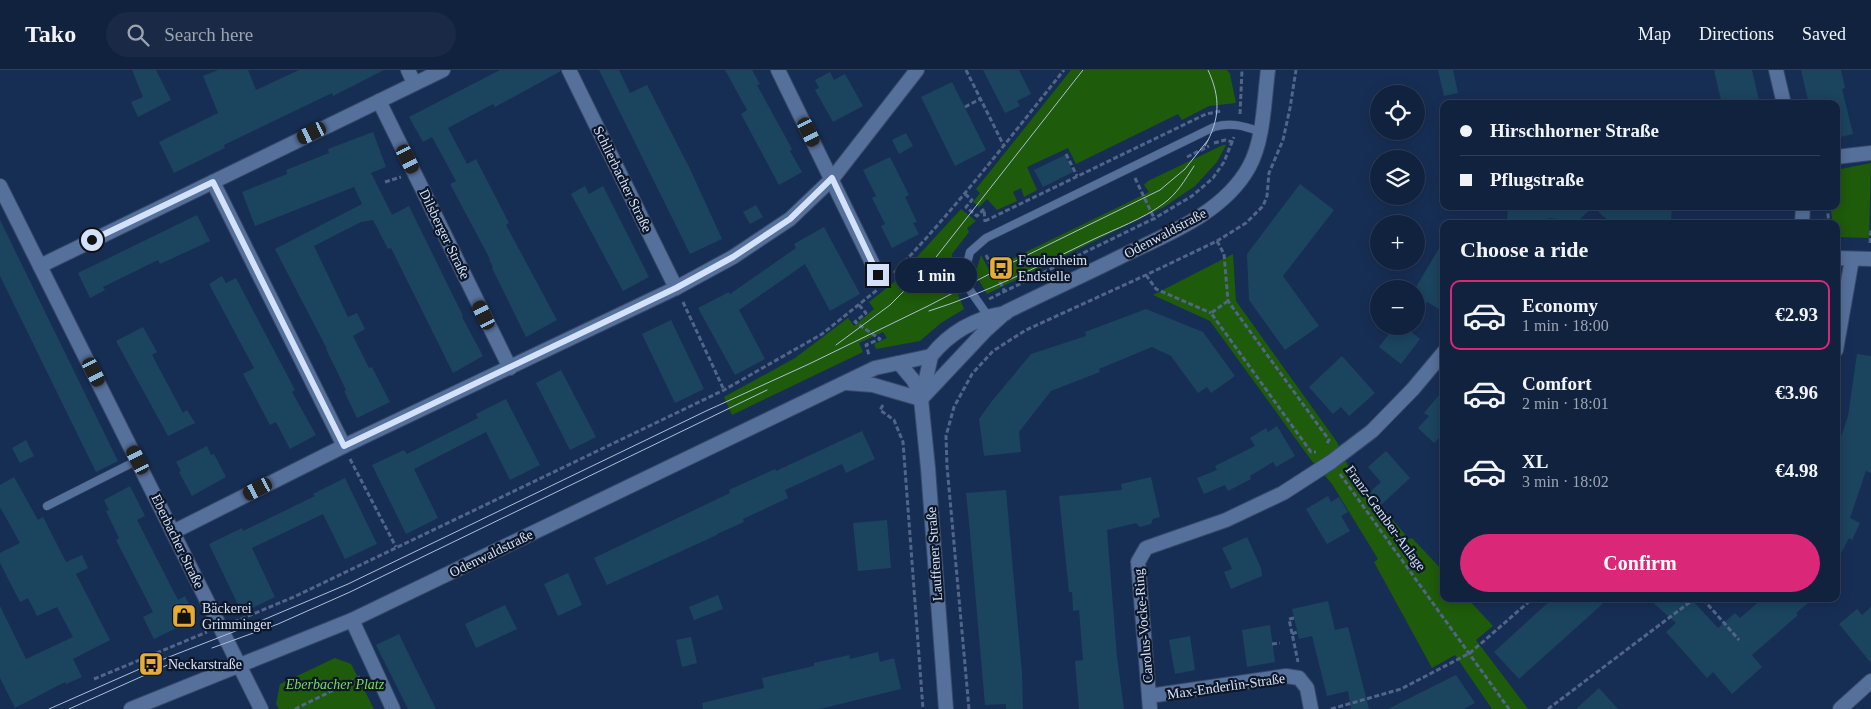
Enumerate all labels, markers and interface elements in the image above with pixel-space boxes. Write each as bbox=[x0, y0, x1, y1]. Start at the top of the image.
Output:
search box bbox=[106, 12, 456, 57]
text: Tako bbox=[25, 21, 76, 47]
icon: search bbox=[124, 21, 152, 49]
text: Search here bbox=[164, 24, 253, 45]
text: Map bbox=[1638, 24, 1671, 44]
text: Directions bbox=[1699, 24, 1774, 44]
text: Saved bbox=[1802, 24, 1846, 44]
map controls bbox=[1370, 85, 1425, 335]
button: locate bbox=[1370, 85, 1425, 140]
car bbox=[795, 115, 822, 149]
car bbox=[295, 120, 328, 146]
text: Hirschhorner Straße bbox=[1490, 120, 1659, 141]
street label: Schlierbacher Straße bbox=[590, 124, 655, 235]
car bbox=[394, 142, 421, 176]
button: layers bbox=[1370, 150, 1425, 205]
text: Pflugstraße bbox=[1490, 169, 1584, 190]
street label: Dilsberger Straße bbox=[416, 187, 473, 282]
street label: Odenwaldstraße bbox=[1122, 205, 1209, 261]
button: + bbox=[1370, 215, 1425, 270]
route start bbox=[81, 229, 103, 251]
text: Choose a ride bbox=[1460, 237, 1588, 262]
place label: Feudenheim Endstelle bbox=[1018, 253, 1087, 284]
bus stop icon: Feudenheim Endstelle bbox=[988, 255, 1014, 281]
callout: 1 min bbox=[896, 258, 978, 292]
route end bbox=[867, 264, 889, 286]
text: 1 min bbox=[917, 267, 955, 284]
button: − bbox=[1370, 280, 1425, 335]
icon: car bbox=[1462, 293, 1507, 338]
text: Economy bbox=[1522, 295, 1598, 316]
car bbox=[470, 298, 497, 332]
text: €2.93 bbox=[1775, 304, 1818, 325]
text: 1 min · 18:00 bbox=[1522, 317, 1609, 334]
car bbox=[80, 355, 107, 389]
icon: car bbox=[1462, 371, 1507, 416]
text: Comfort bbox=[1522, 373, 1592, 394]
text: €3.96 bbox=[1775, 382, 1818, 403]
text: 2 min · 18:01 bbox=[1522, 395, 1609, 412]
car bbox=[124, 443, 151, 477]
icon: car bbox=[1462, 449, 1507, 494]
text: XL bbox=[1522, 451, 1548, 472]
text: €4.98 bbox=[1775, 460, 1818, 481]
street label: Franz-Gember-Anlage bbox=[1342, 463, 1429, 574]
text: 3 min · 18:02 bbox=[1522, 473, 1609, 490]
car bbox=[241, 476, 274, 502]
street label: Eberbacher Straße bbox=[148, 492, 207, 591]
street label: Lauffener Straße bbox=[924, 506, 945, 601]
street label: Odenwaldstraße bbox=[447, 527, 535, 580]
button: Confirm bbox=[1460, 534, 1820, 592]
street label: Carolus-Vocke-Ring bbox=[1131, 568, 1156, 684]
place label: Bäckerei Grimminger bbox=[202, 601, 272, 632]
shop icon: Bäckerei Grimminger bbox=[171, 603, 197, 629]
bus stop icon: Neckarstraße bbox=[138, 651, 164, 677]
place label: Neckarstraße bbox=[168, 657, 242, 672]
street label: Max-Enderlin-Straße bbox=[1166, 671, 1286, 702]
park label: Eberbacher Platz bbox=[285, 677, 385, 692]

